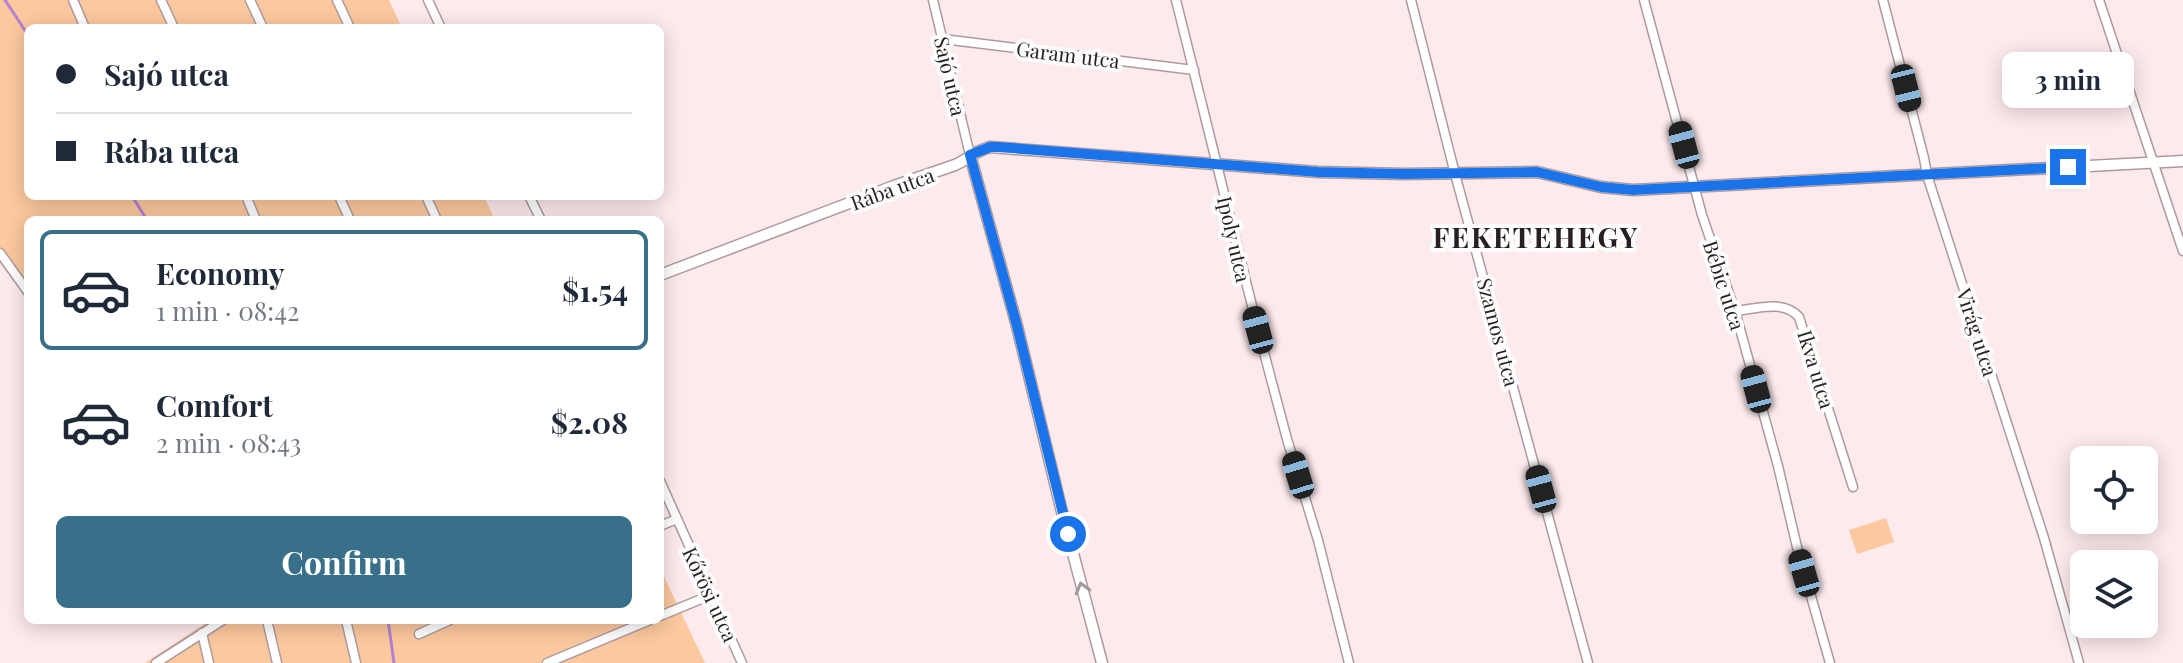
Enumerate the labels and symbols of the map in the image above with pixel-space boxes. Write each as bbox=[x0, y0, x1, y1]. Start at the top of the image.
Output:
street label: Sajó utca bbox=[929, 34, 973, 118]
street label: Garam utca bbox=[1015, 34, 1121, 74]
callout: 3 min bbox=[2002, 51, 2134, 107]
car bbox=[1889, 62, 1923, 114]
car bbox=[1666, 119, 1702, 171]
route end bbox=[2050, 149, 2086, 185]
street label: Rába utca bbox=[846, 160, 938, 216]
street label: Ipoly utca bbox=[1212, 193, 1258, 285]
district label: FEKETEHEGY bbox=[1433, 218, 1639, 255]
street label: Bébic utca bbox=[1698, 237, 1752, 333]
street label: Szamos utca bbox=[1472, 275, 1526, 389]
street label: Virág utca bbox=[1951, 284, 2005, 379]
car bbox=[1240, 304, 1276, 356]
street label: Ikva utca bbox=[1792, 327, 1842, 411]
car bbox=[1738, 363, 1774, 415]
car bbox=[1280, 449, 1316, 501]
car bbox=[1523, 463, 1559, 515]
route start bbox=[1050, 516, 1086, 552]
street label: Kőrösi utca bbox=[677, 542, 745, 646]
car bbox=[1786, 547, 1822, 599]
one-way arrow bbox=[1074, 581, 1091, 595]

